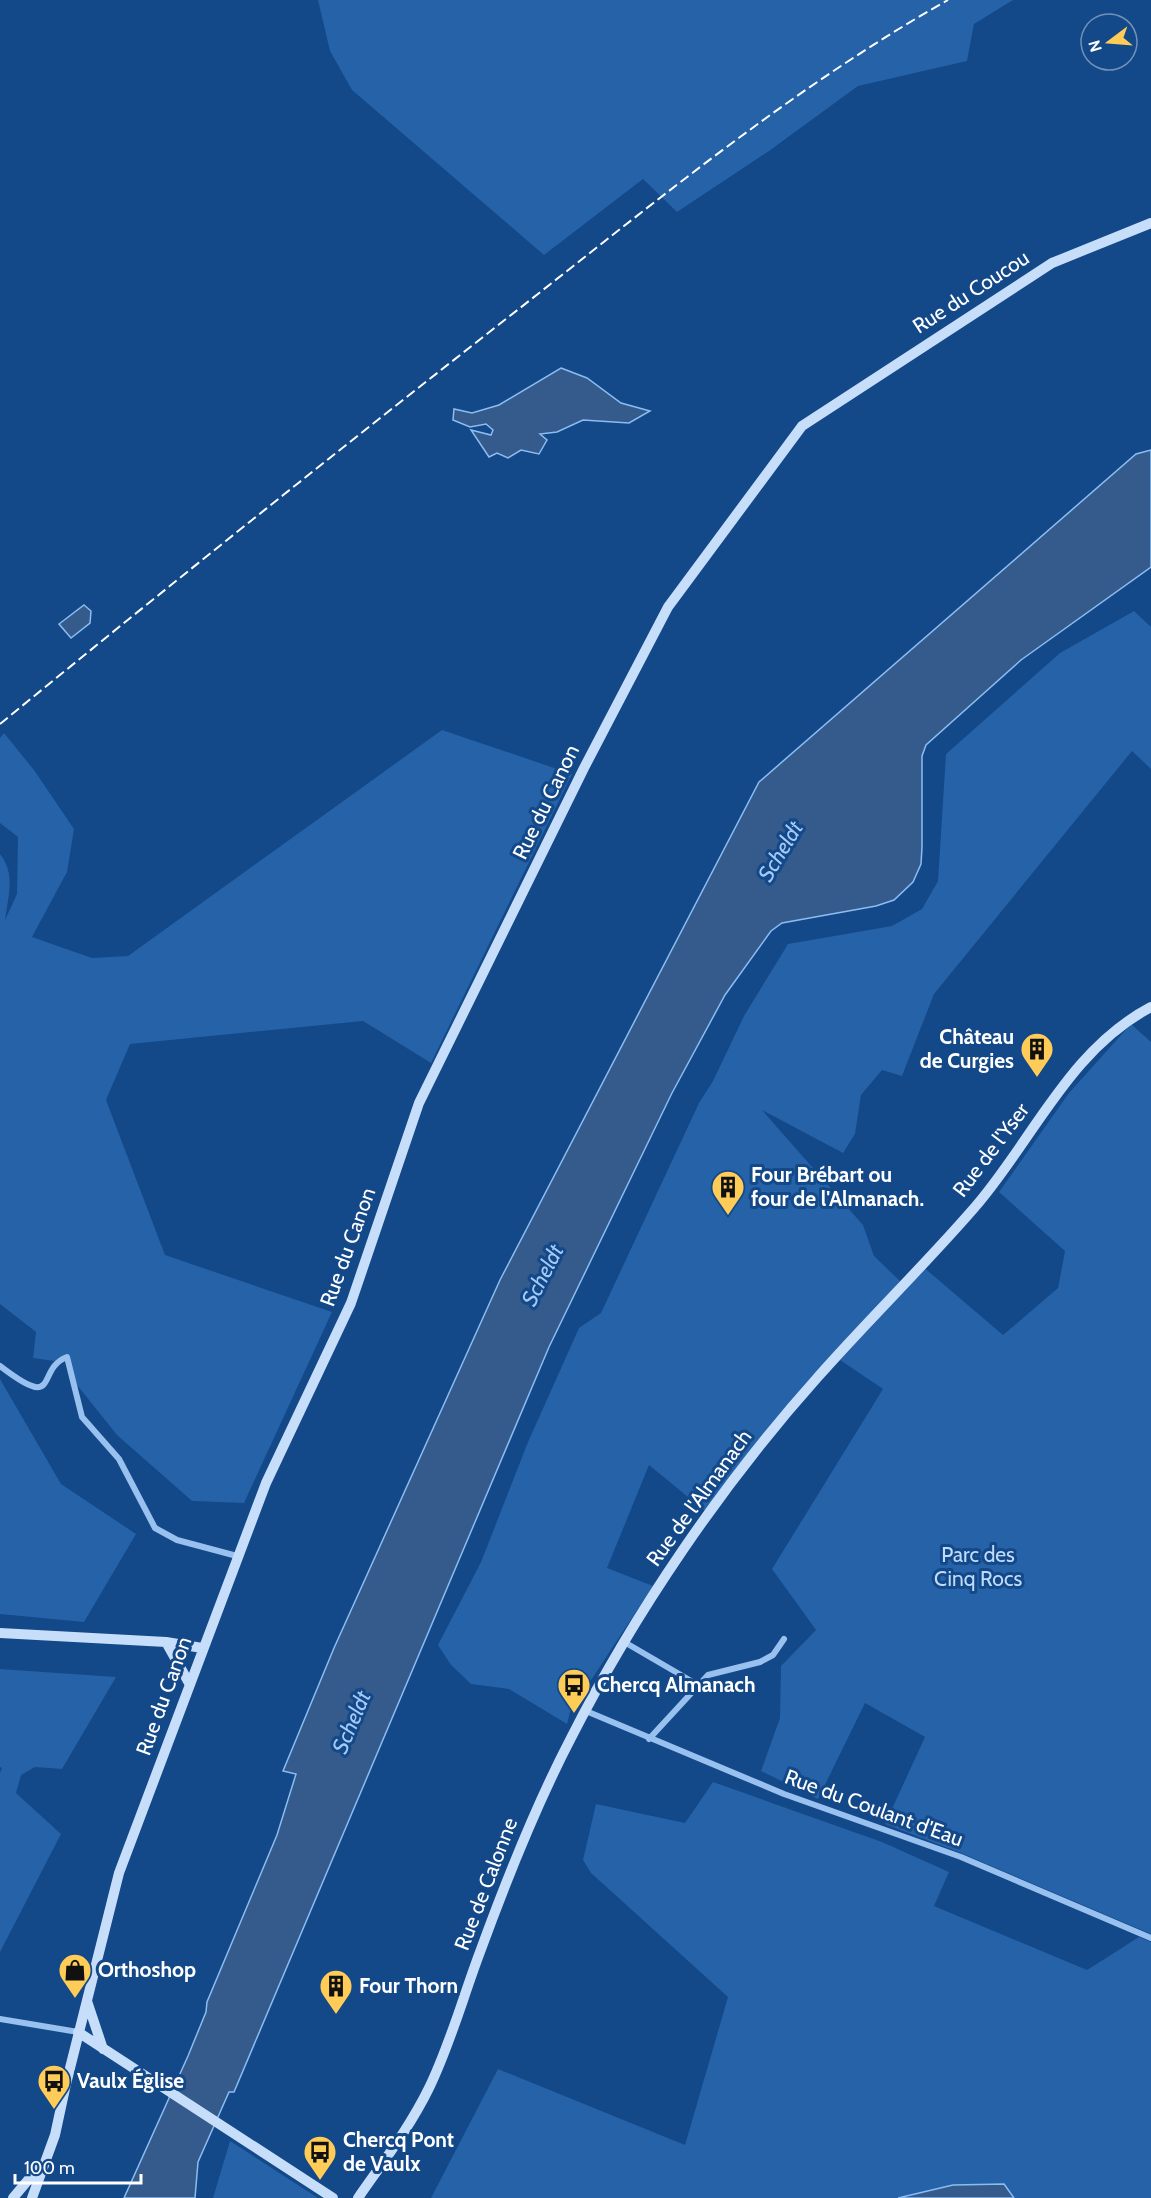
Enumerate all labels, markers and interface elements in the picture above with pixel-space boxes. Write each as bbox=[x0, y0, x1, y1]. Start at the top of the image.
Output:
north arrow bbox=[1079, 12, 1139, 72]
text: N bbox=[1084, 38, 1106, 54]
street label: Rue du Coucou bbox=[908, 245, 1033, 338]
street label: Rue du Canon bbox=[507, 740, 584, 863]
water label: Scheldt bbox=[752, 815, 810, 886]
place label: Château de Curgies bbox=[920, 1024, 1014, 1073]
building icon: Château de Curgies bbox=[1019, 1031, 1055, 1078]
street label: Rue de l'Yser bbox=[947, 1098, 1034, 1202]
place label: Four Brébart ou four de l'Almanach. bbox=[751, 1162, 924, 1211]
building icon: Four Brébart ou four de l'Almanach. bbox=[710, 1169, 746, 1216]
street label: Rue du Canon bbox=[315, 1184, 381, 1310]
water label: Scheldt bbox=[516, 1239, 570, 1310]
street label: Rue de l'Almanach bbox=[641, 1425, 756, 1571]
park label: Parc des Cinq Rocs bbox=[934, 1542, 1022, 1591]
street label: Rue du Canon bbox=[131, 1633, 197, 1759]
bus stop icon: Chercq Almanach bbox=[556, 1667, 592, 1714]
place label: Chercq Almanach bbox=[597, 1672, 755, 1697]
water label: Scheldt bbox=[326, 1686, 377, 1758]
street label: Rue du Coulant d'Eau bbox=[782, 1764, 967, 1851]
street label: Rue de Calonne bbox=[449, 1814, 522, 1953]
shop icon: Orthoshop bbox=[57, 1952, 93, 1999]
place label: Orthoshop bbox=[98, 1957, 196, 1982]
building icon: Four Thorn bbox=[318, 1968, 354, 2015]
place label: Four Thorn bbox=[359, 1973, 458, 1998]
bus stop icon: Vaulx Église bbox=[36, 2063, 72, 2110]
place label: Vaulx Église bbox=[77, 2068, 184, 2093]
place label: Chercq Pont de Vaulx bbox=[343, 2127, 454, 2176]
bus stop icon: Chercq Pont de Vaulx bbox=[302, 2134, 338, 2181]
scale bar bbox=[15, 2147, 141, 2185]
text: 100 m bbox=[24, 2157, 75, 2179]

